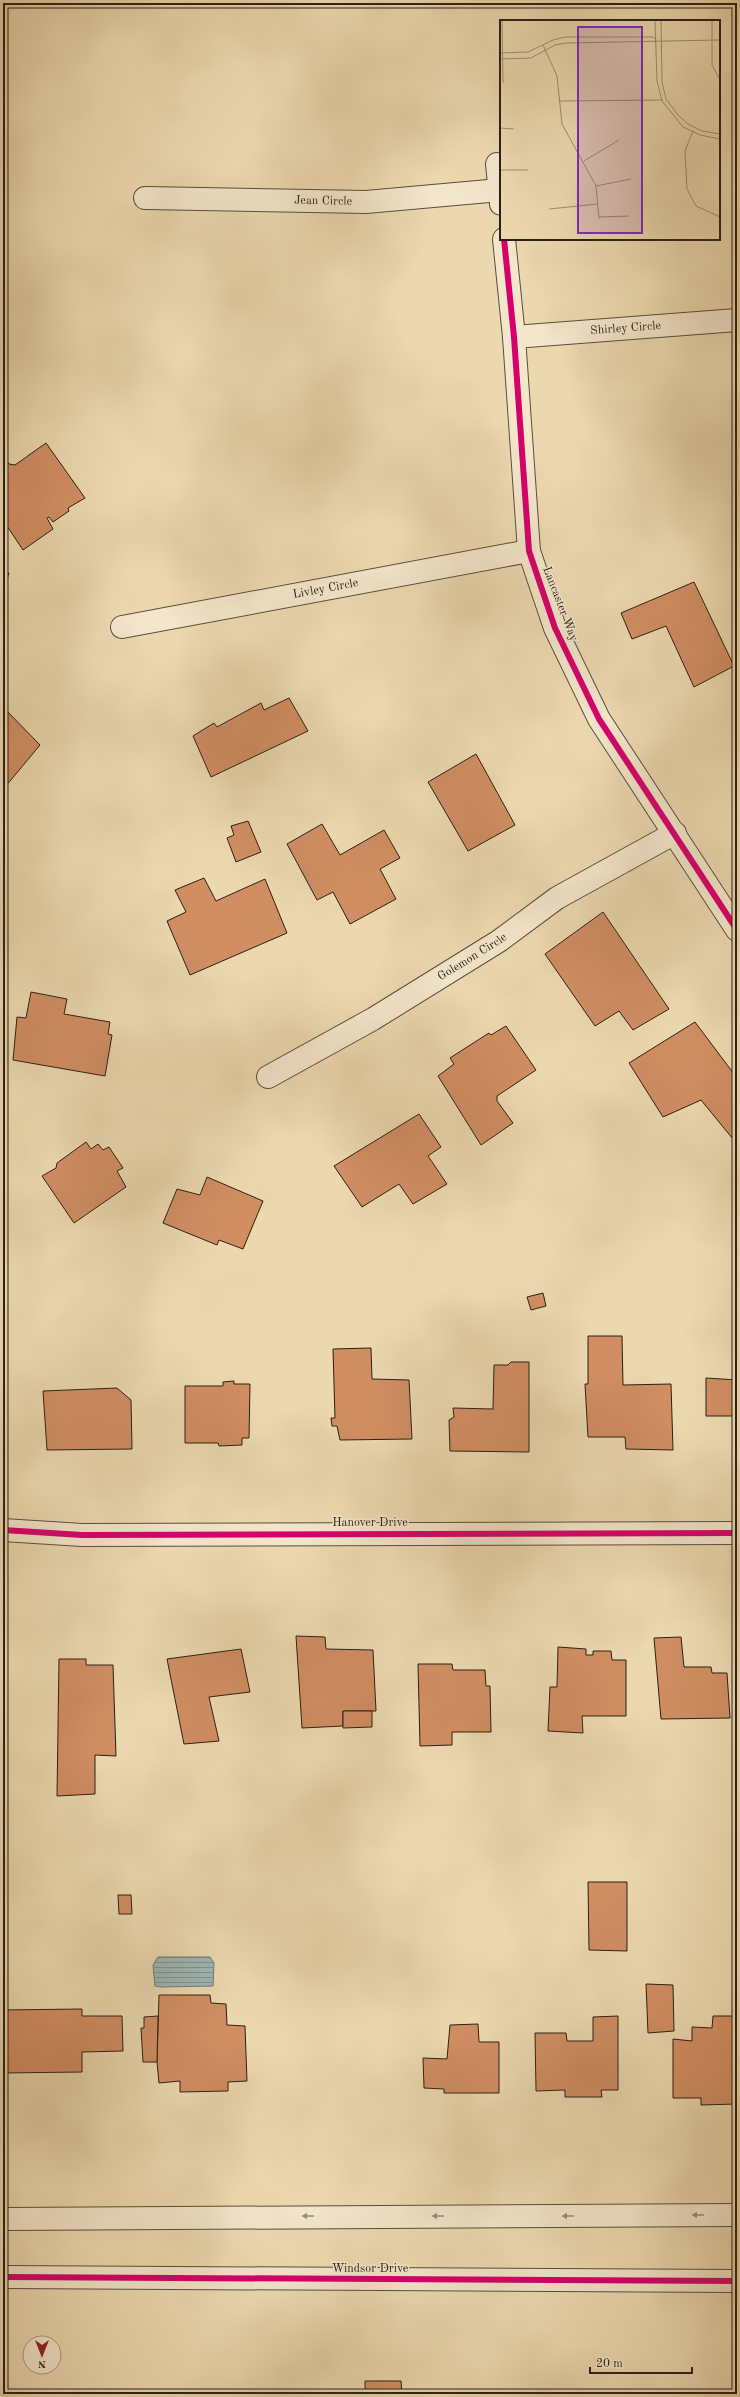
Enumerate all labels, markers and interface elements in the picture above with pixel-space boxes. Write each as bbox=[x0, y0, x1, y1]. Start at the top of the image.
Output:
inset map bbox=[500, 20, 720, 240]
street label: Jean Circle bbox=[294, 195, 353, 208]
street label: Shirley Circle bbox=[590, 320, 662, 337]
street label: Lancaster Way bbox=[540, 565, 580, 644]
street label: Livley Circle bbox=[292, 577, 360, 601]
street label: Golemon Circle bbox=[436, 931, 510, 983]
street label: Hanover Drive bbox=[332, 1517, 408, 1529]
one-way arrow bbox=[691, 2212, 704, 2218]
one-way arrow bbox=[301, 2213, 314, 2219]
one-way arrow bbox=[431, 2213, 444, 2219]
one-way arrow bbox=[561, 2213, 574, 2219]
street label: Windsor Drive bbox=[332, 2263, 409, 2275]
north arrow bbox=[22, 2335, 62, 2375]
scale bar bbox=[590, 2349, 692, 2375]
text: N bbox=[37, 2358, 46, 2369]
text: 20 m bbox=[596, 2358, 623, 2370]

